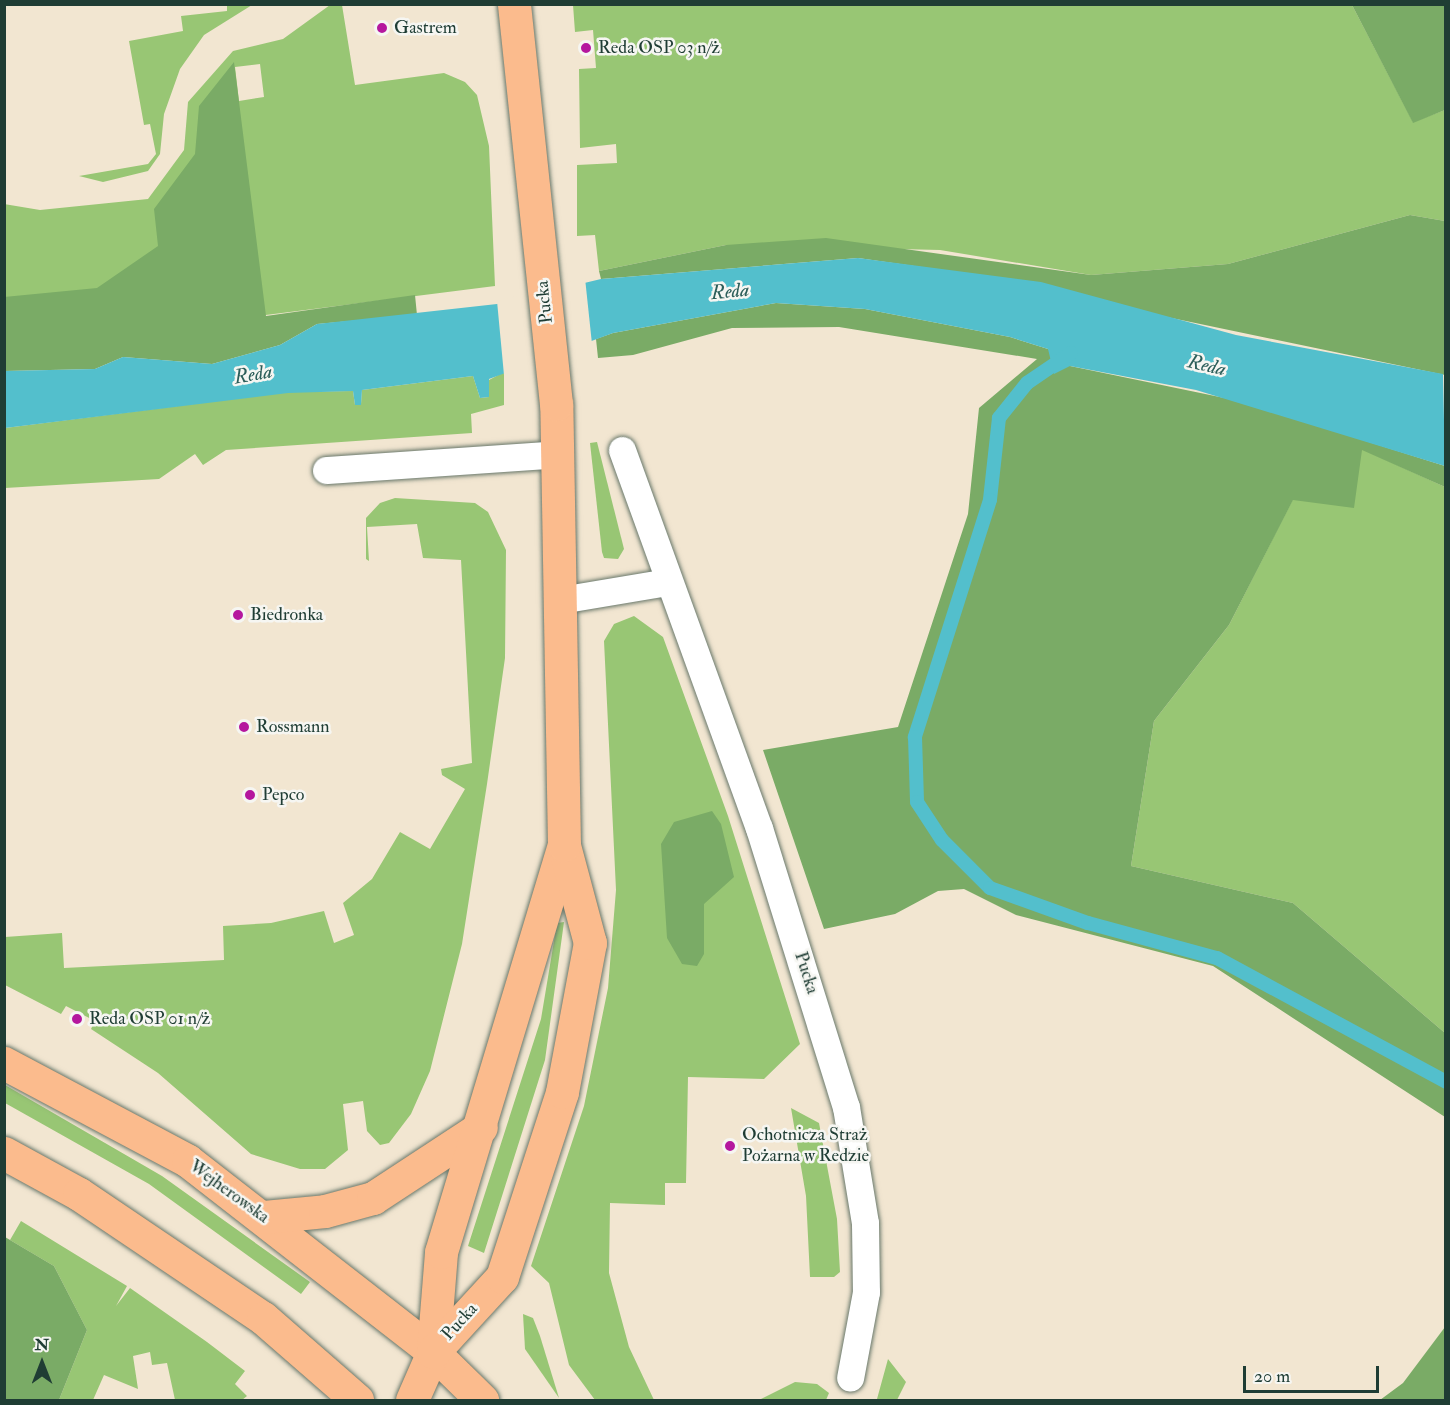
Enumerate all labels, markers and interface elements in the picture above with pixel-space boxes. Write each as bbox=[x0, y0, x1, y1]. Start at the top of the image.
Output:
place label: Gastrem bbox=[394, 17, 457, 39]
marker: Gastrem bbox=[375, 21, 389, 35]
place label: Reda OSP 03 n/ż bbox=[598, 37, 720, 59]
marker: Reda OSP 03 n/ż bbox=[579, 41, 593, 55]
water label: Reda bbox=[710, 277, 750, 305]
street label: Pucka bbox=[532, 280, 558, 324]
water label: Reda bbox=[1186, 349, 1228, 381]
water label: Reda bbox=[232, 359, 274, 389]
place label: Biedronka bbox=[250, 604, 323, 626]
marker: Biedronka bbox=[231, 608, 245, 622]
place label: Rossmann bbox=[256, 716, 330, 738]
marker: Rossmann bbox=[237, 720, 251, 734]
place label: Pepco bbox=[262, 784, 305, 806]
marker: Pepco bbox=[243, 788, 257, 802]
street label: Pucka bbox=[789, 949, 823, 997]
place label: Reda OSP 01 n/ż bbox=[89, 1008, 210, 1030]
marker: Reda OSP 01 n/ż bbox=[70, 1012, 84, 1026]
place label: Ochotnicza Straż Pożarna w Redzie bbox=[742, 1125, 869, 1168]
marker: Ochotnicza Straż Pożarna w Redzie bbox=[723, 1139, 737, 1153]
street label: Wejherowska bbox=[185, 1156, 273, 1228]
street label: Pucka bbox=[438, 1299, 482, 1345]
north arrow bbox=[12, 1333, 72, 1393]
text: N bbox=[35, 1335, 49, 1355]
scale bar bbox=[1246, 1354, 1382, 1392]
text: 20 m bbox=[1254, 1365, 1290, 1388]

